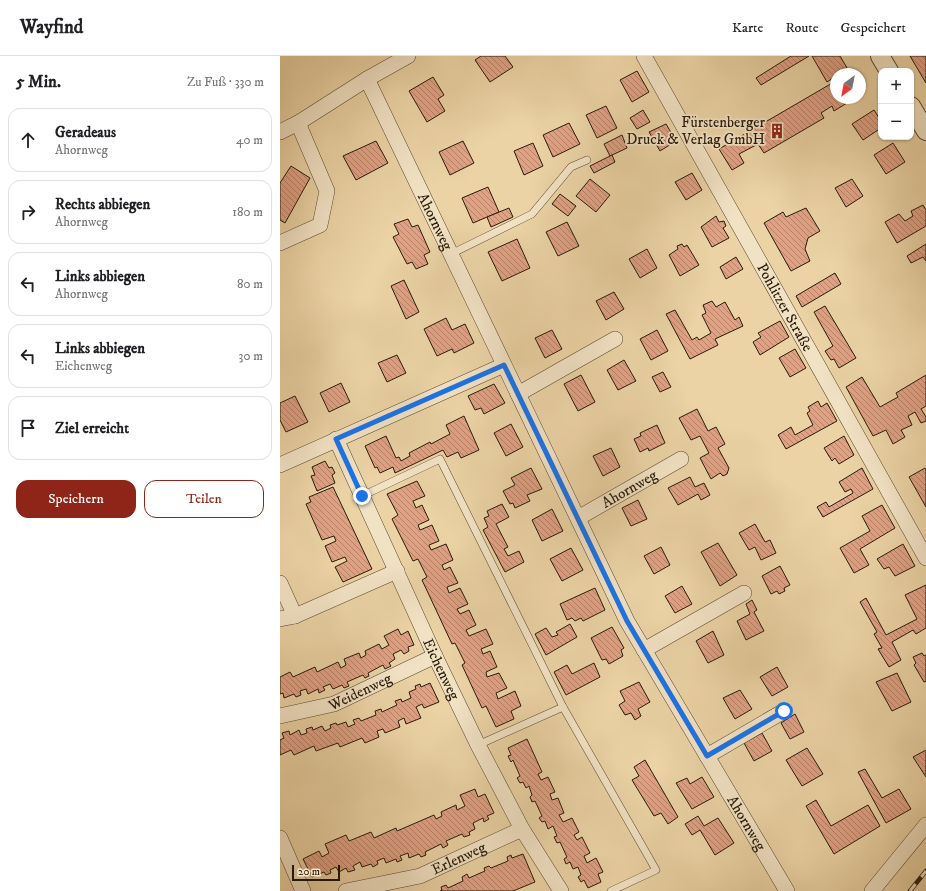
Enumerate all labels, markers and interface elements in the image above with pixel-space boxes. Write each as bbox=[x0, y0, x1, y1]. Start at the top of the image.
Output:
text: Wayfind bbox=[20, 16, 83, 39]
text: Karte bbox=[732, 19, 763, 37]
text: Route bbox=[785, 19, 818, 37]
text: Gespeichert bbox=[840, 19, 906, 37]
north arrow bbox=[830, 68, 866, 104]
map controls bbox=[878, 68, 914, 140]
button: + bbox=[878, 68, 914, 104]
text: 5 Min. bbox=[16, 71, 61, 93]
text: Zu Fuß · 330 m bbox=[187, 74, 264, 90]
button: − bbox=[878, 104, 914, 140]
place label: Fürstenberger Druck & Verlag GmbH bbox=[626, 113, 765, 149]
building icon: Fürstenberger Druck & Verlag GmbH bbox=[768, 122, 786, 140]
text: Geradeaus bbox=[55, 123, 116, 142]
icon: ahead bbox=[17, 129, 39, 151]
text: 40 m bbox=[236, 132, 263, 148]
text: Ahornweg bbox=[55, 142, 108, 158]
street label: Ahornweg bbox=[414, 190, 457, 254]
text: Rechts abbiegen bbox=[55, 195, 150, 214]
icon: right bbox=[17, 201, 39, 223]
text: 180 m bbox=[232, 204, 263, 220]
text: Ahornweg bbox=[55, 214, 108, 230]
street label: Pohlitzer Straße bbox=[753, 260, 817, 355]
text: Links abbiegen bbox=[55, 267, 145, 286]
icon: left bbox=[17, 273, 39, 295]
text: 80 m bbox=[237, 276, 263, 292]
text: Ahornweg bbox=[55, 286, 108, 302]
text: Links abbiegen bbox=[55, 339, 145, 358]
icon: left bbox=[17, 345, 39, 367]
text: 30 m bbox=[239, 348, 263, 364]
text: Eichenweg bbox=[55, 358, 112, 374]
icon: arrive bbox=[17, 417, 39, 439]
text: Ziel erreicht bbox=[55, 419, 129, 438]
street label: Ahornweg bbox=[598, 465, 661, 512]
button: Speichern bbox=[16, 480, 136, 518]
button: Teilen bbox=[144, 480, 264, 518]
route end bbox=[353, 487, 371, 505]
street label: Eichenweg bbox=[419, 635, 464, 703]
street label: Weidenweg bbox=[324, 668, 395, 715]
route start bbox=[775, 702, 793, 720]
street label: Ahornweg bbox=[723, 792, 771, 855]
street label: Erlenweg bbox=[428, 837, 489, 879]
scale bar bbox=[292, 863, 340, 882]
text: 20 m bbox=[298, 865, 320, 879]

